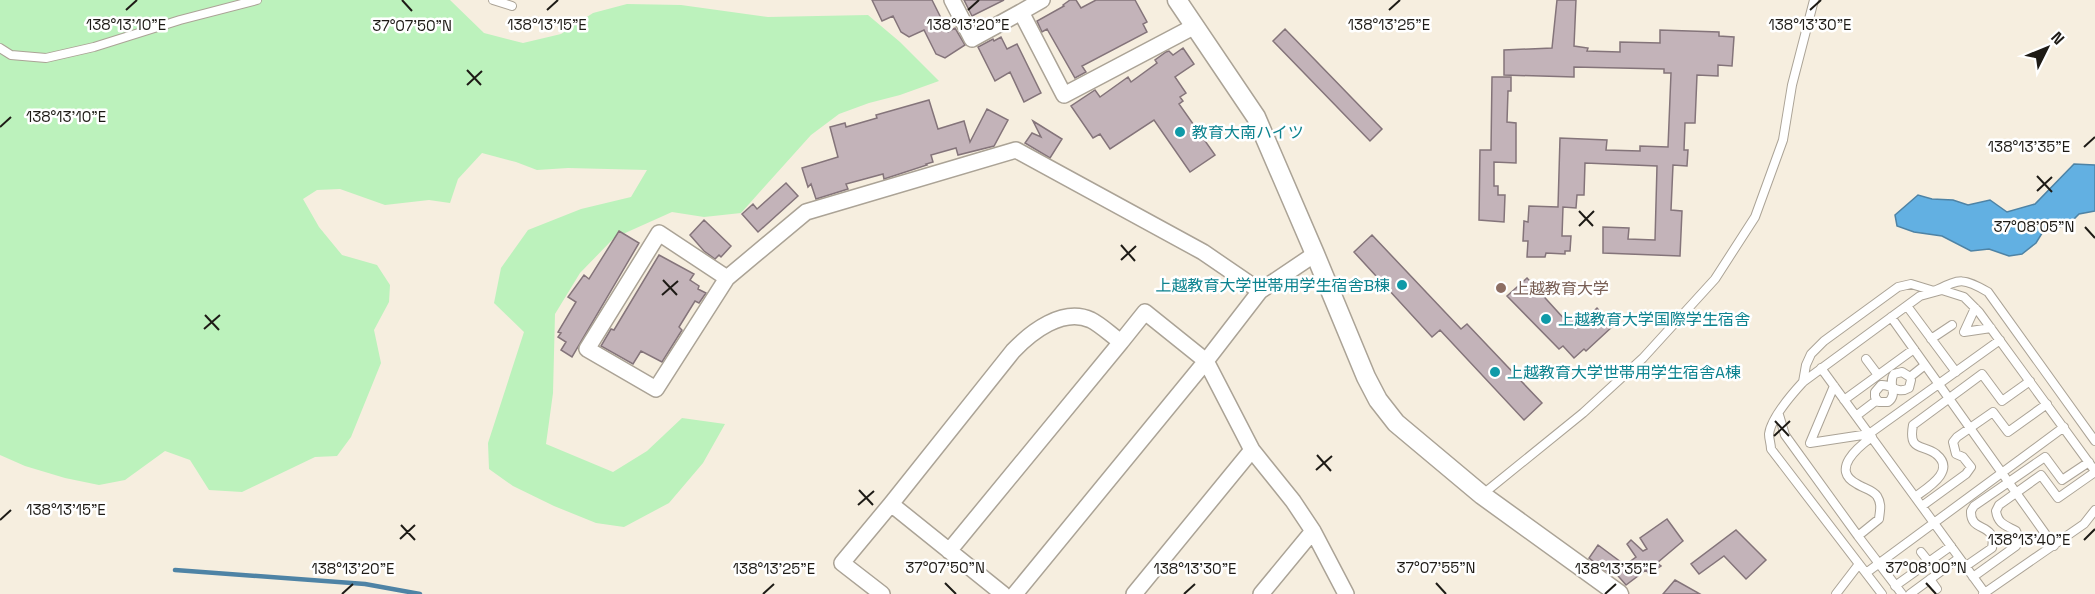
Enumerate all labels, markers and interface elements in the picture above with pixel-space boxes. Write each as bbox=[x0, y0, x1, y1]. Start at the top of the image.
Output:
text: 138°13'10"E bbox=[86, 15, 166, 34]
text: 138°13'15"E bbox=[507, 15, 587, 34]
text: 138°13'20"E bbox=[927, 15, 1009, 34]
text: 138°13'25"E bbox=[1348, 15, 1430, 34]
text: 138°13'30"E bbox=[1769, 15, 1851, 34]
text: 37°07'50"N bbox=[372, 16, 452, 35]
north arrow bbox=[2017, 18, 2077, 78]
text: N bbox=[2046, 27, 2069, 49]
text: 138°13'10"E bbox=[26, 107, 106, 126]
place label: 教育大南ハイツ bbox=[1192, 122, 1304, 143]
marker: 教育大南ハイツ bbox=[1173, 125, 1187, 139]
text: 138°13'35"E bbox=[1988, 137, 2070, 156]
text: 37°08'05"N bbox=[1994, 217, 2074, 236]
place label: 上越教育大学世帯用学生宿舎B棟 bbox=[1155, 275, 1390, 296]
marker: 上越教育大学世帯用学生宿舎B棟 bbox=[1395, 278, 1409, 292]
place label: 上越教育大学 bbox=[1513, 278, 1609, 299]
marker: 上越教育大学 bbox=[1494, 281, 1508, 295]
place label: 上越教育大学国際学生宿舎 bbox=[1558, 309, 1750, 330]
marker: 上越教育大学国際学生宿舎 bbox=[1539, 312, 1553, 326]
place label: 上越教育大学世帯用学生宿舎A棟 bbox=[1507, 362, 1741, 383]
marker: 上越教育大学世帯用学生宿舎A棟 bbox=[1488, 365, 1502, 379]
text: 138°13'15"E bbox=[26, 500, 106, 519]
text: 138°13'40"E bbox=[1988, 530, 2070, 549]
text: 37°07'50"N bbox=[905, 558, 985, 577]
text: 37°07'55"N bbox=[1396, 558, 1476, 577]
text: 37°08'00"N bbox=[1885, 558, 1967, 577]
text: 138°13'20"E bbox=[312, 559, 394, 578]
text: 138°13'25"E bbox=[733, 559, 815, 578]
text: 138°13'30"E bbox=[1154, 559, 1236, 578]
text: 138°13'35"E bbox=[1575, 559, 1657, 578]

